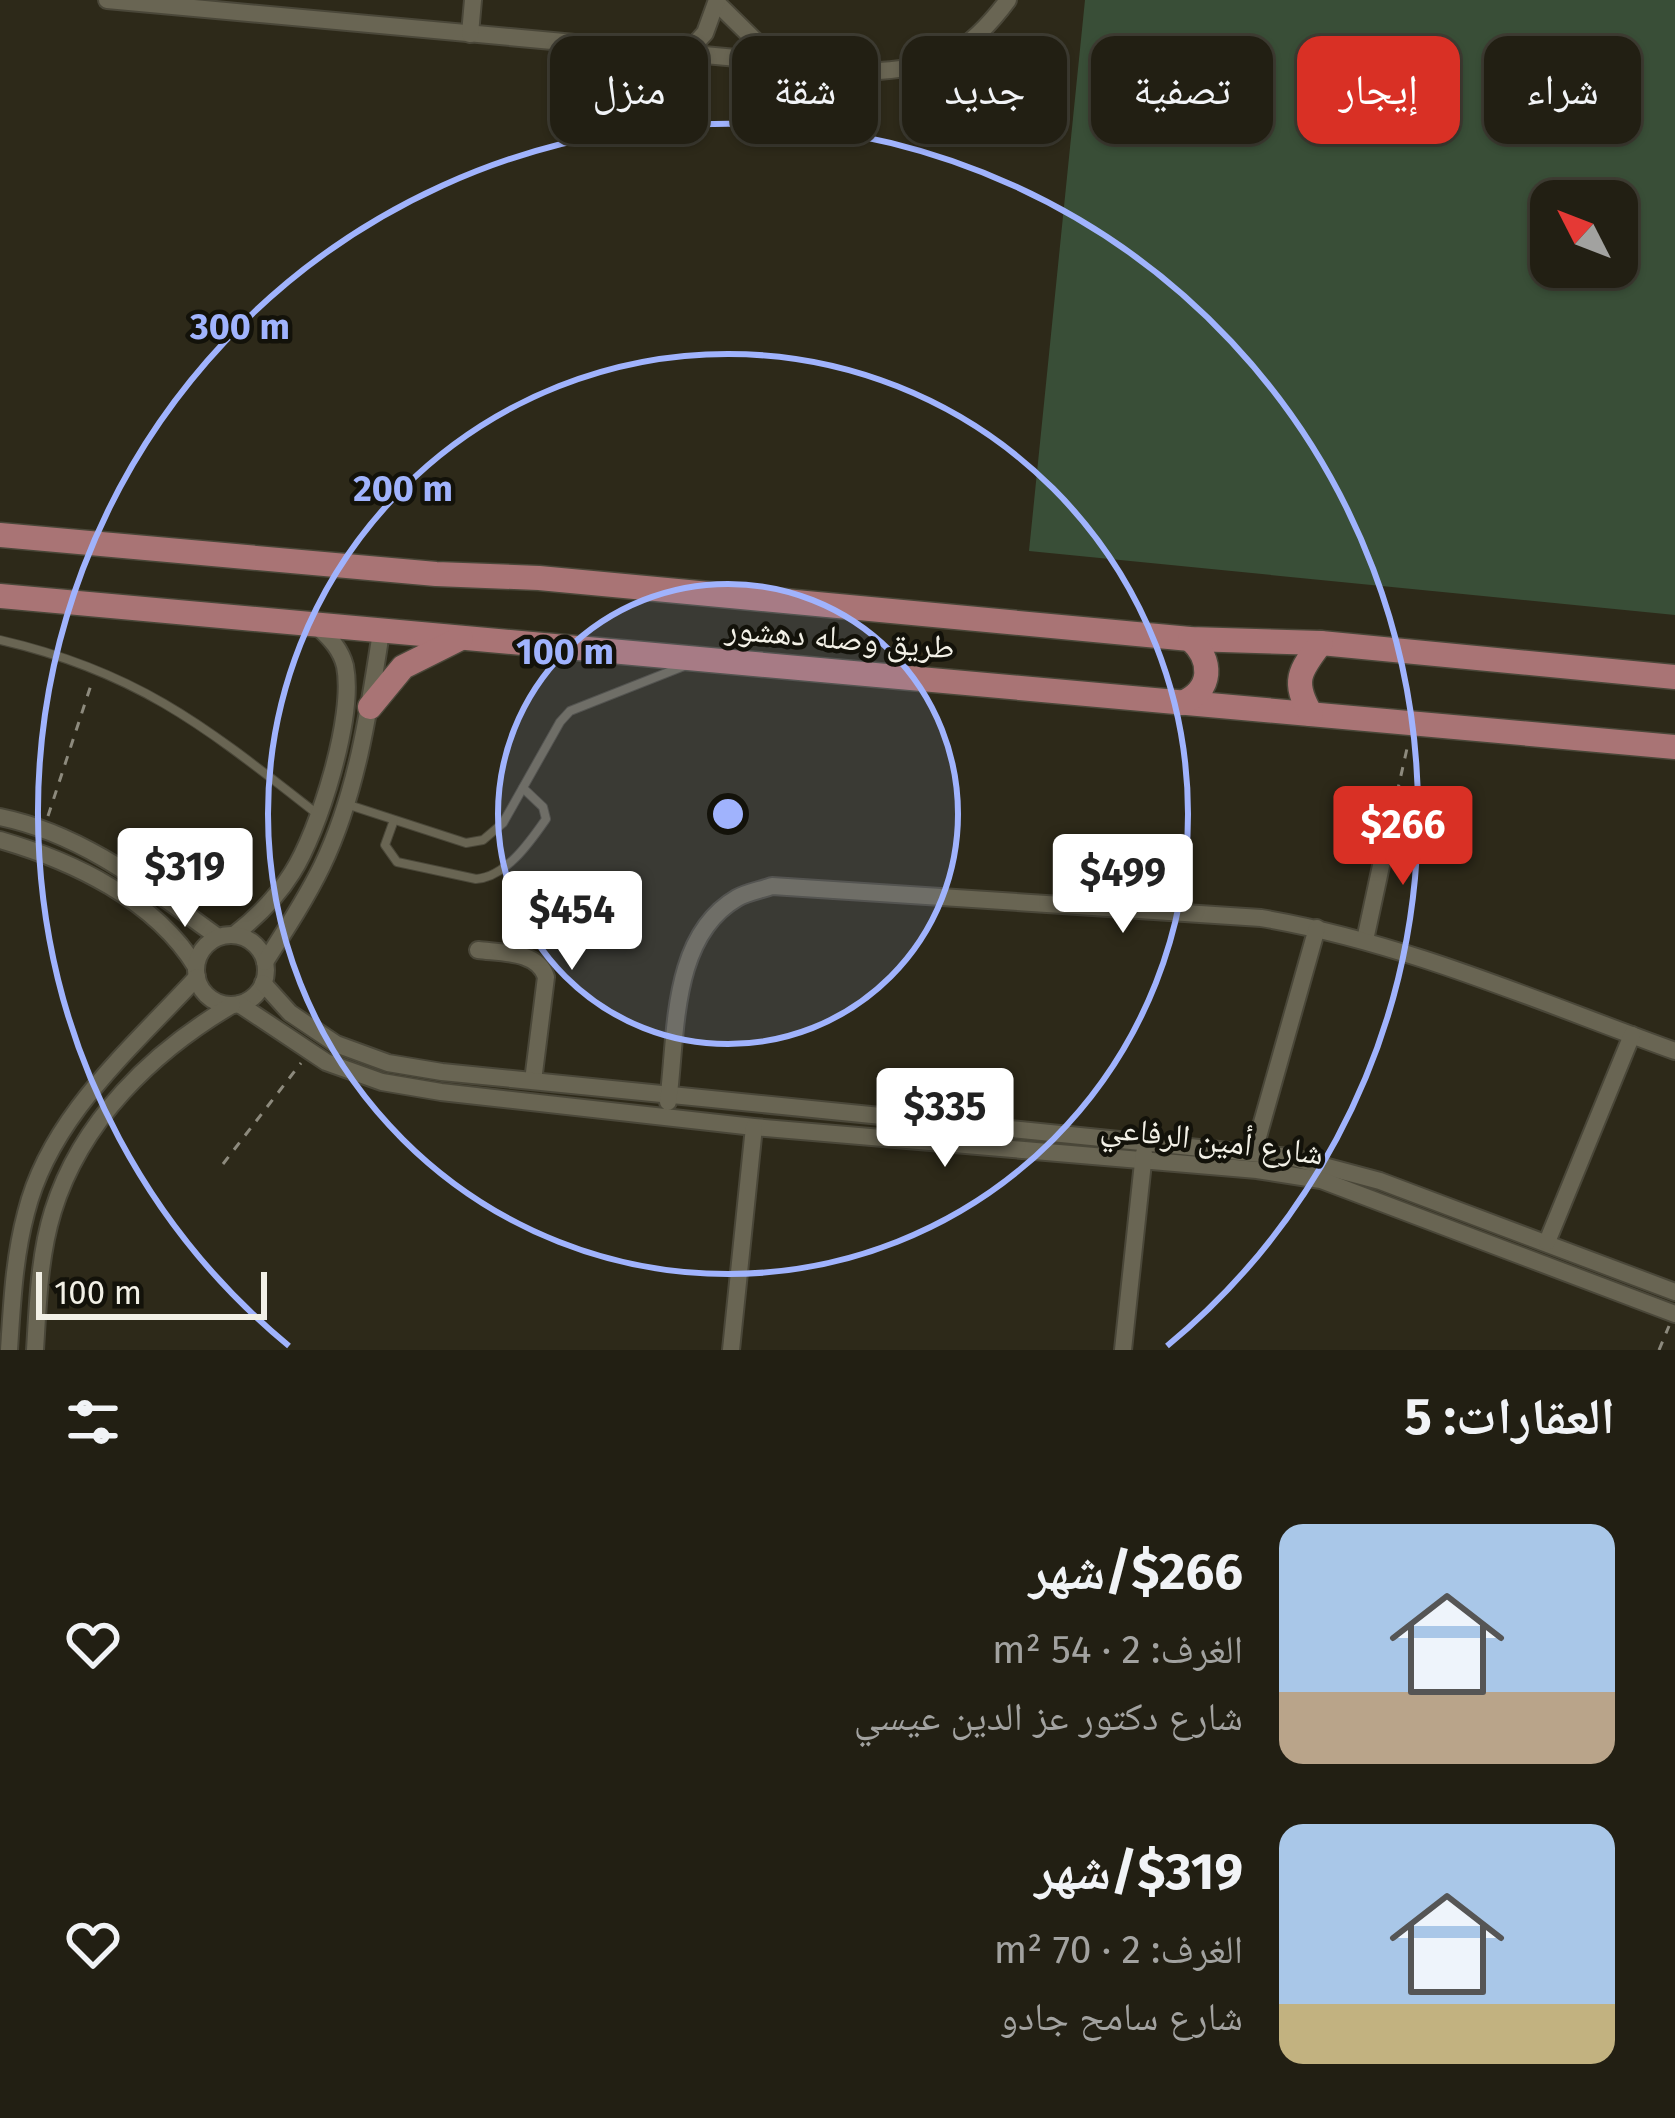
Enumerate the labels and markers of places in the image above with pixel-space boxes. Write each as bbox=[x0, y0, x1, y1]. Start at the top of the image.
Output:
pin: $266 bbox=[1332, 786, 1474, 888]
centre of rings bbox=[707, 793, 749, 835]
pin: $319 bbox=[114, 828, 256, 930]
pin: $499 bbox=[1052, 834, 1194, 936]
pin: $454 bbox=[501, 871, 643, 973]
pin: $335 bbox=[874, 1068, 1016, 1170]

